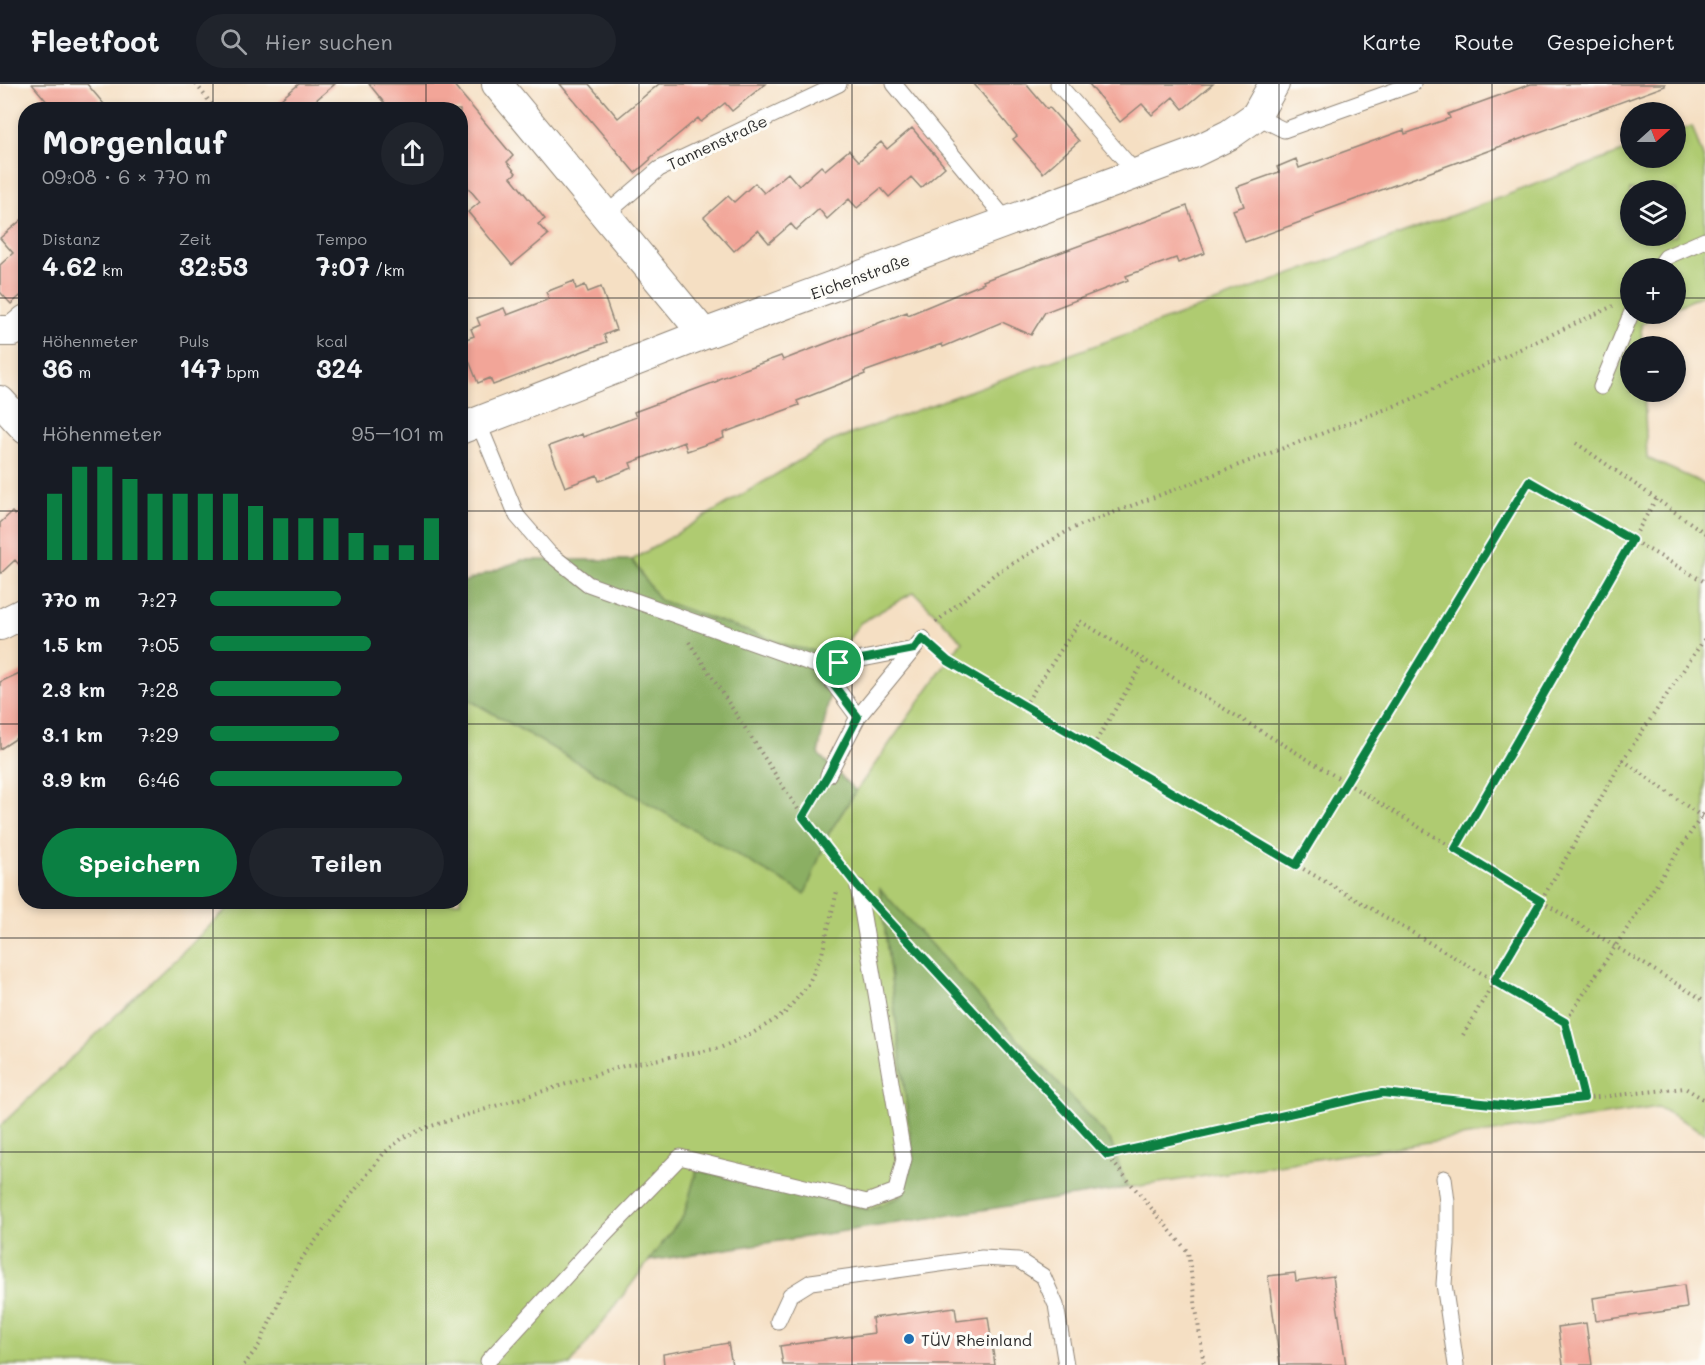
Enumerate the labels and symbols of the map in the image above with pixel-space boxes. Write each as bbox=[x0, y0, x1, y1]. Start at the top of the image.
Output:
north arrow bbox=[1620, 102, 1686, 168]
street label: Tannenstraße bbox=[664, 110, 770, 174]
street label: Eichenstraße bbox=[807, 248, 913, 304]
pin bbox=[813, 637, 864, 688]
place label: TÜV Rheinland bbox=[921, 1329, 1032, 1350]
marker: TÜV Rheinland bbox=[902, 1332, 916, 1346]

